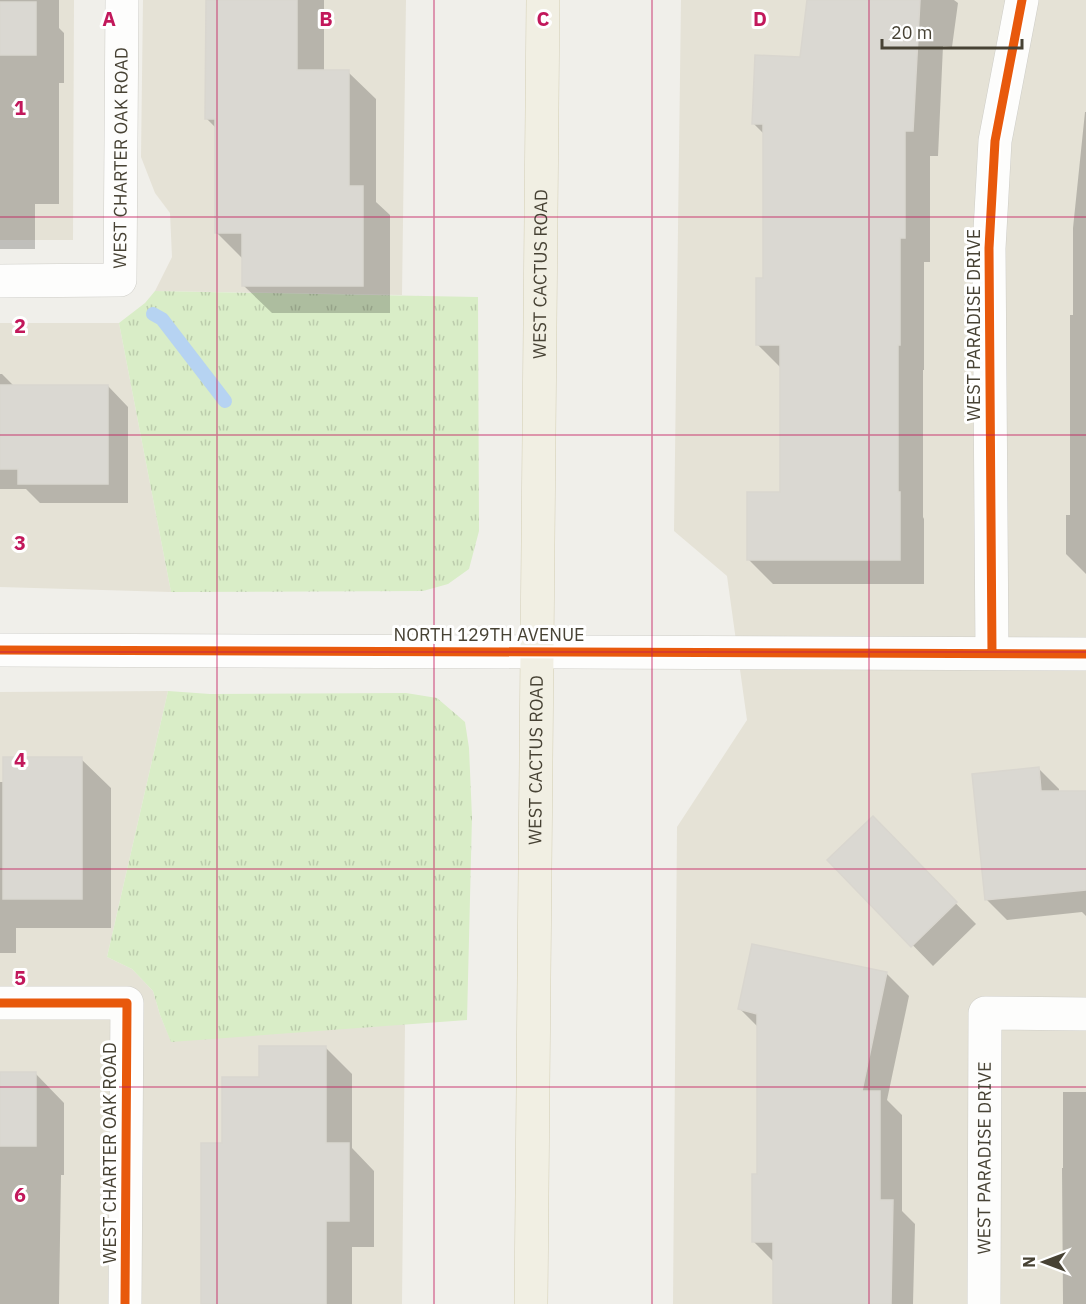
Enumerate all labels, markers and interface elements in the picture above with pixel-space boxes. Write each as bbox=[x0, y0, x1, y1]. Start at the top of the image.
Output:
text: A bbox=[102, 5, 116, 32]
text: B bbox=[319, 5, 333, 32]
text: C bbox=[536, 5, 550, 32]
text: D bbox=[753, 5, 767, 32]
scale bar bbox=[882, 12, 1022, 50]
text: 20 m bbox=[891, 21, 933, 44]
street label: WEST CHARTER OAK ROAD bbox=[108, 47, 133, 269]
text: 1 bbox=[14, 94, 26, 121]
street label: WEST CACTUS ROAD bbox=[528, 189, 552, 359]
street label: WEST PARADISE DRIVE bbox=[962, 229, 985, 421]
text: 2 bbox=[14, 312, 26, 339]
text: 3 bbox=[14, 529, 26, 556]
street label: NORTH 129TH AVENUE bbox=[393, 623, 585, 646]
street label: WEST CACTUS ROAD bbox=[523, 675, 548, 845]
text: 4 bbox=[14, 746, 26, 773]
text: 5 bbox=[14, 964, 26, 991]
street label: WEST CHARTER OAK ROAD bbox=[98, 1042, 121, 1264]
street label: WEST PARADISE DRIVE bbox=[972, 1062, 996, 1254]
text: 6 bbox=[14, 1181, 26, 1208]
north arrow bbox=[1014, 1232, 1074, 1292]
text: N bbox=[1019, 1256, 1039, 1268]

